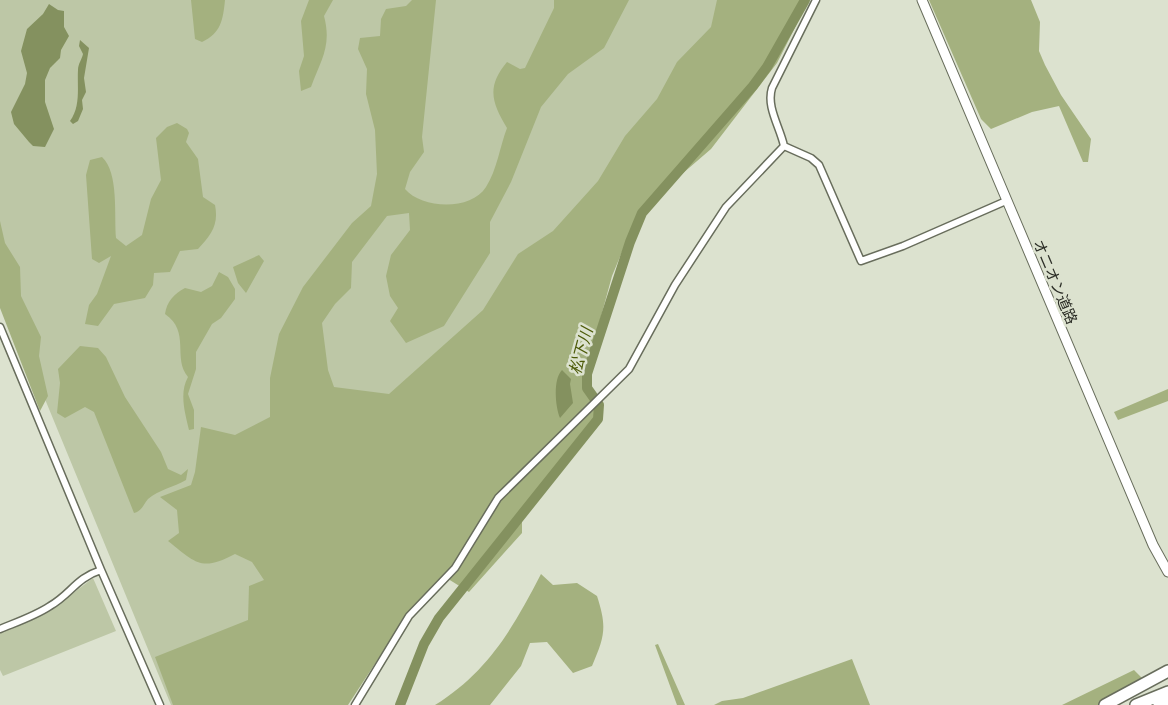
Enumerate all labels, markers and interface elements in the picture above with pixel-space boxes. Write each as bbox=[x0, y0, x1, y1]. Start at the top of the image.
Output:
street label: オニオン道路 bbox=[1029, 237, 1081, 327]
water label: 松下川 bbox=[566, 323, 597, 377]

